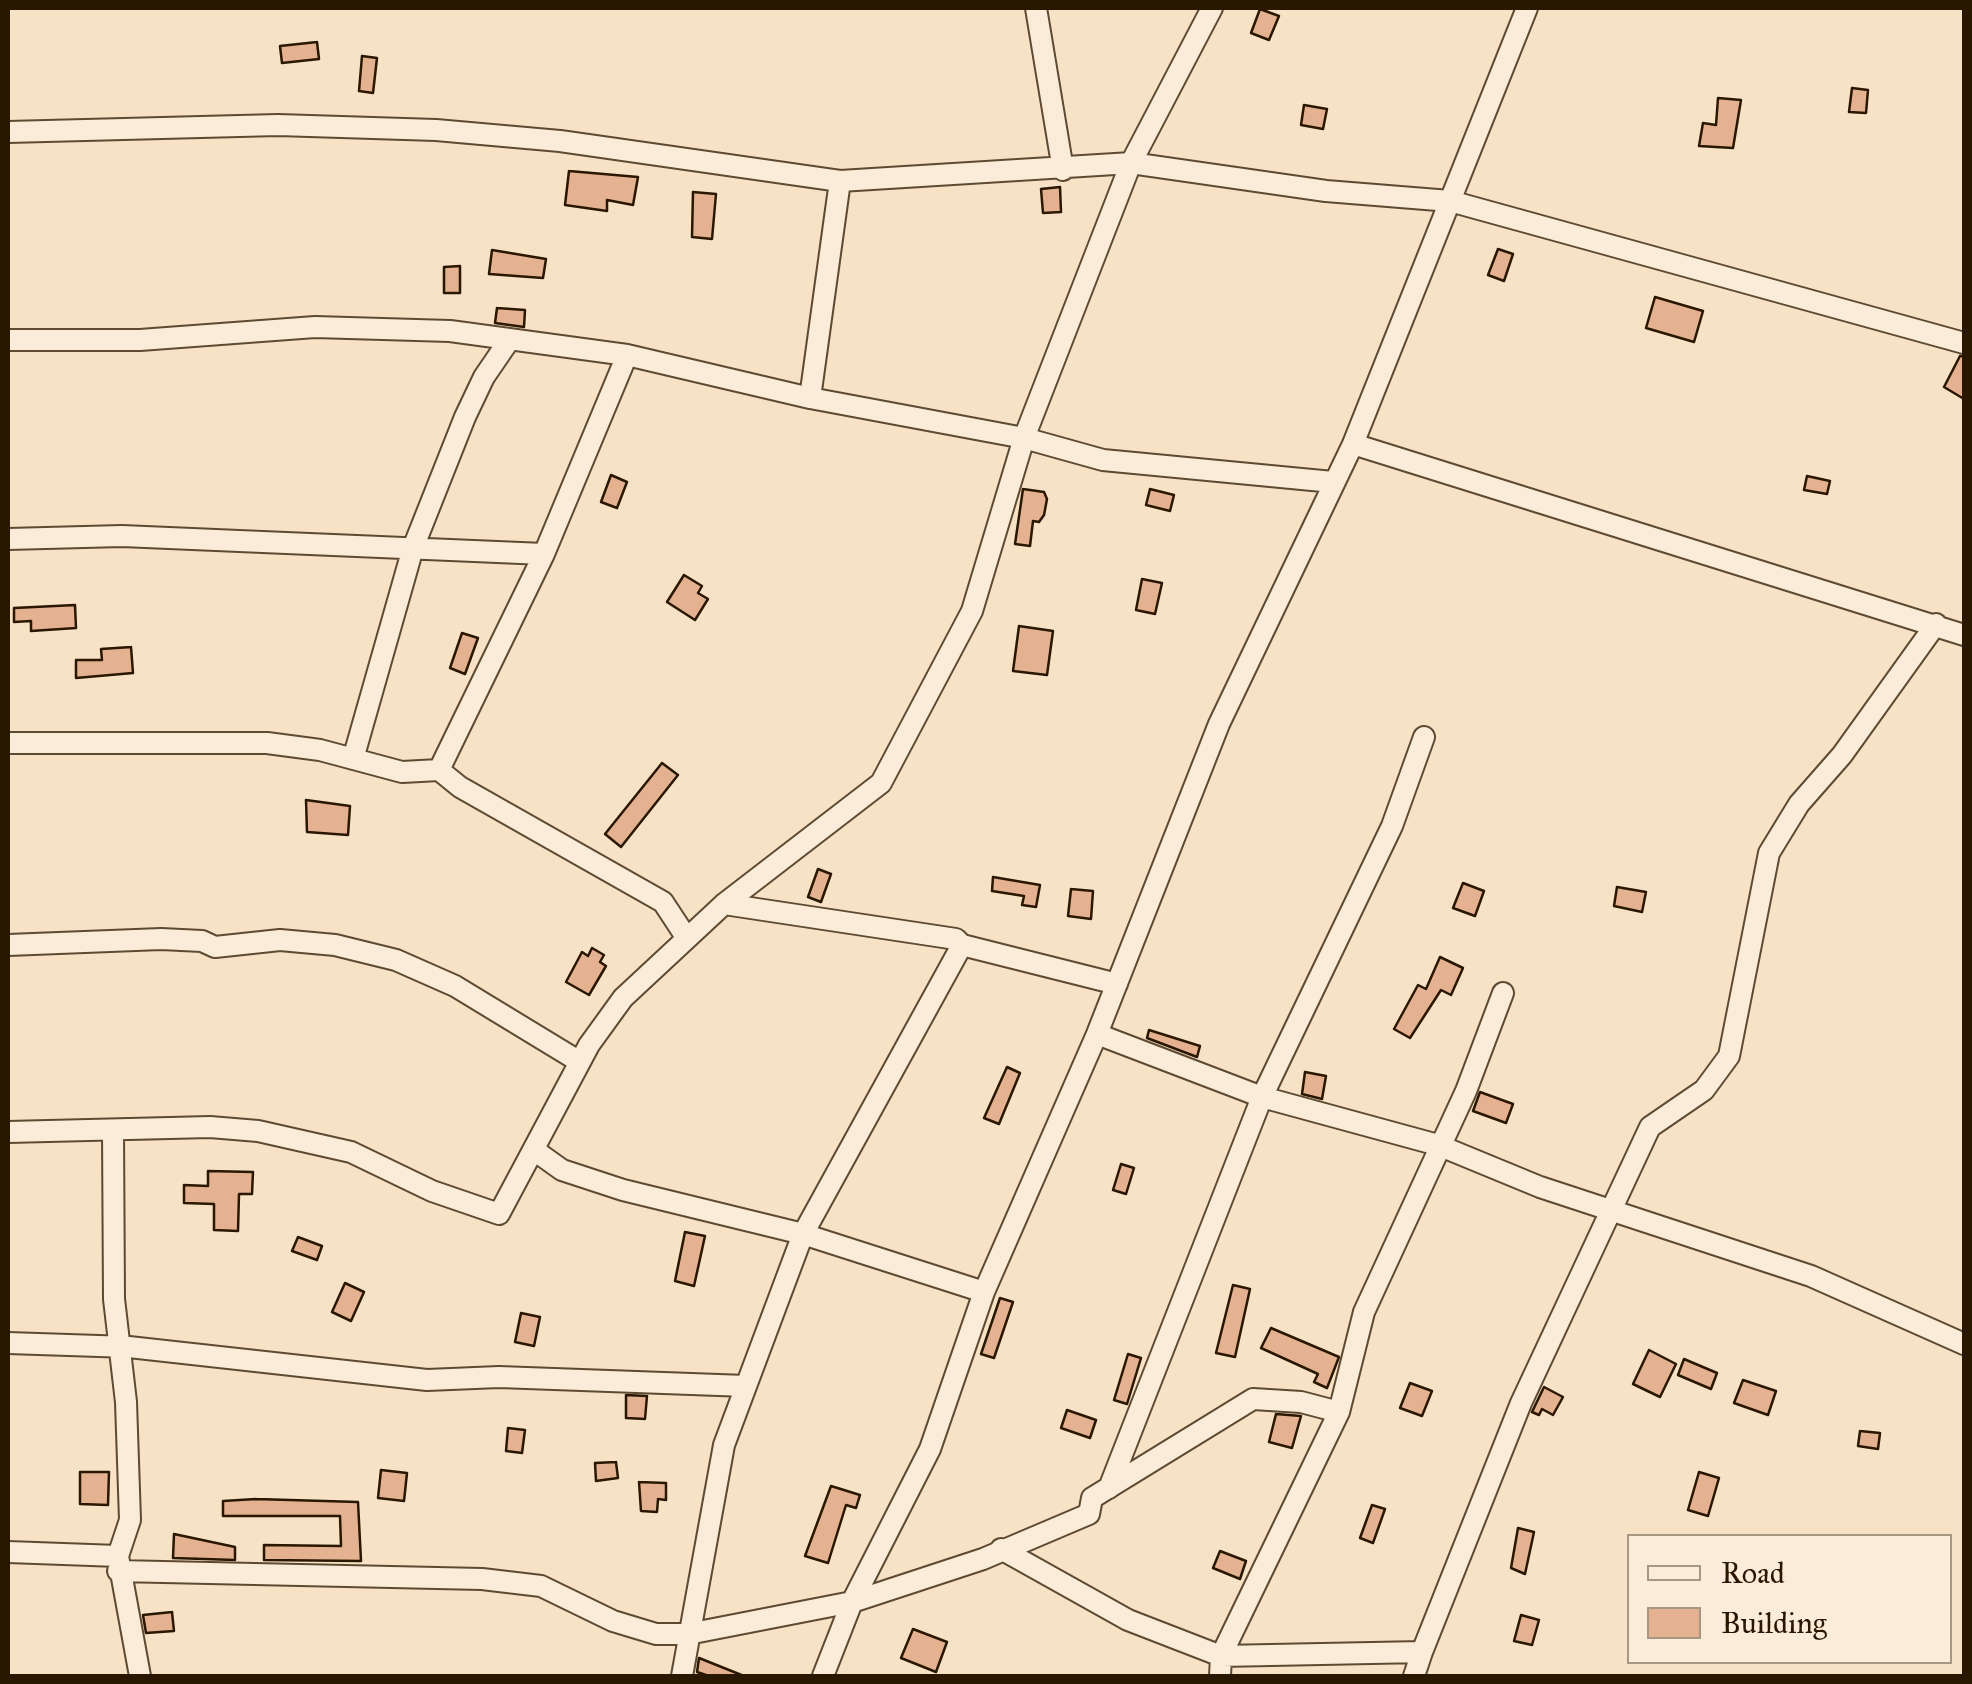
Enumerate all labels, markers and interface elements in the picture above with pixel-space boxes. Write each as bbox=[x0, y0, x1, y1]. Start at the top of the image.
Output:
legend bbox=[1627, 1534, 1952, 1664]
text: Road bbox=[1721, 1555, 1785, 1591]
text: Building bbox=[1721, 1605, 1827, 1641]

